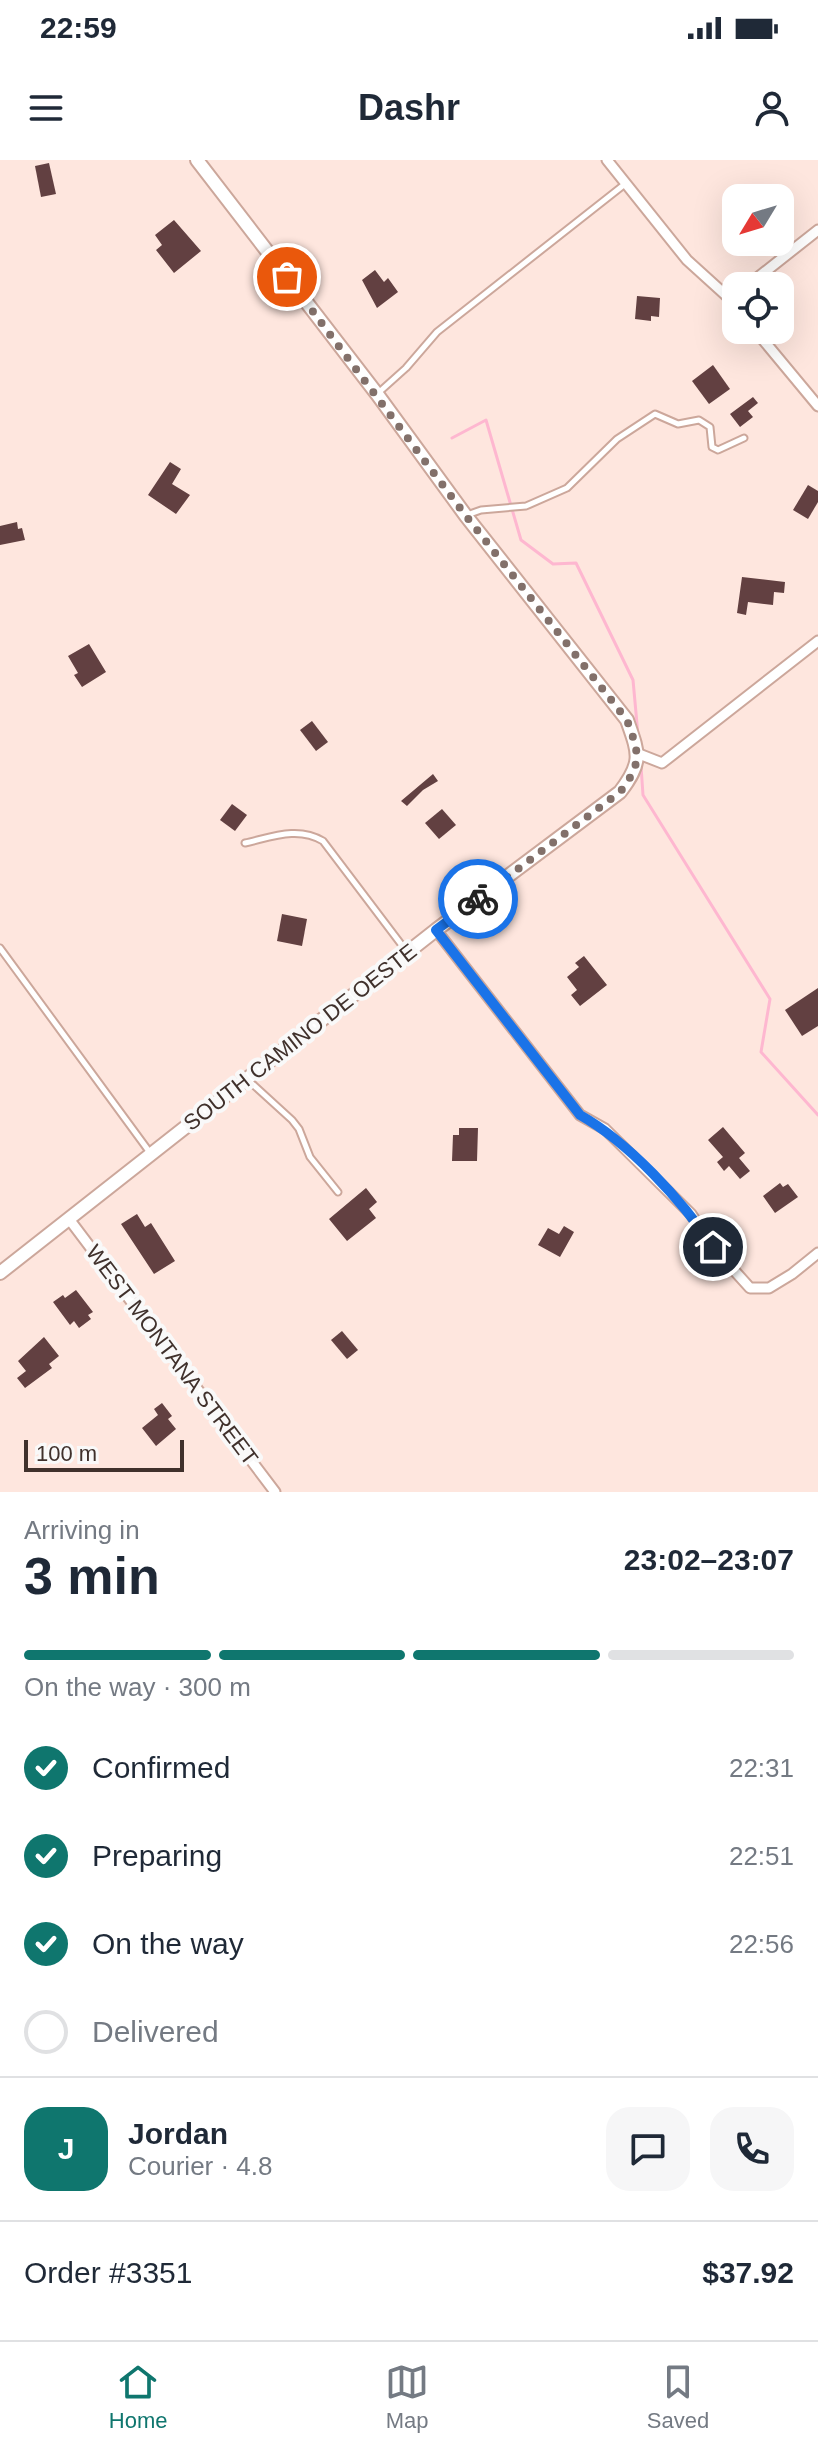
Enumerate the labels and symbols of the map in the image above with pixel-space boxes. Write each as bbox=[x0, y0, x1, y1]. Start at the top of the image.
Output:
north arrow bbox=[722, 184, 794, 256]
pin bbox=[253, 243, 321, 311]
courier bbox=[438, 859, 518, 939]
street label: SOUTH CAMINO DE OESTE bbox=[179, 938, 421, 1136]
pin bbox=[679, 1213, 747, 1281]
street label: WEST MONTANA STREET bbox=[81, 1240, 263, 1470]
scale bar bbox=[24, 1436, 184, 1472]

